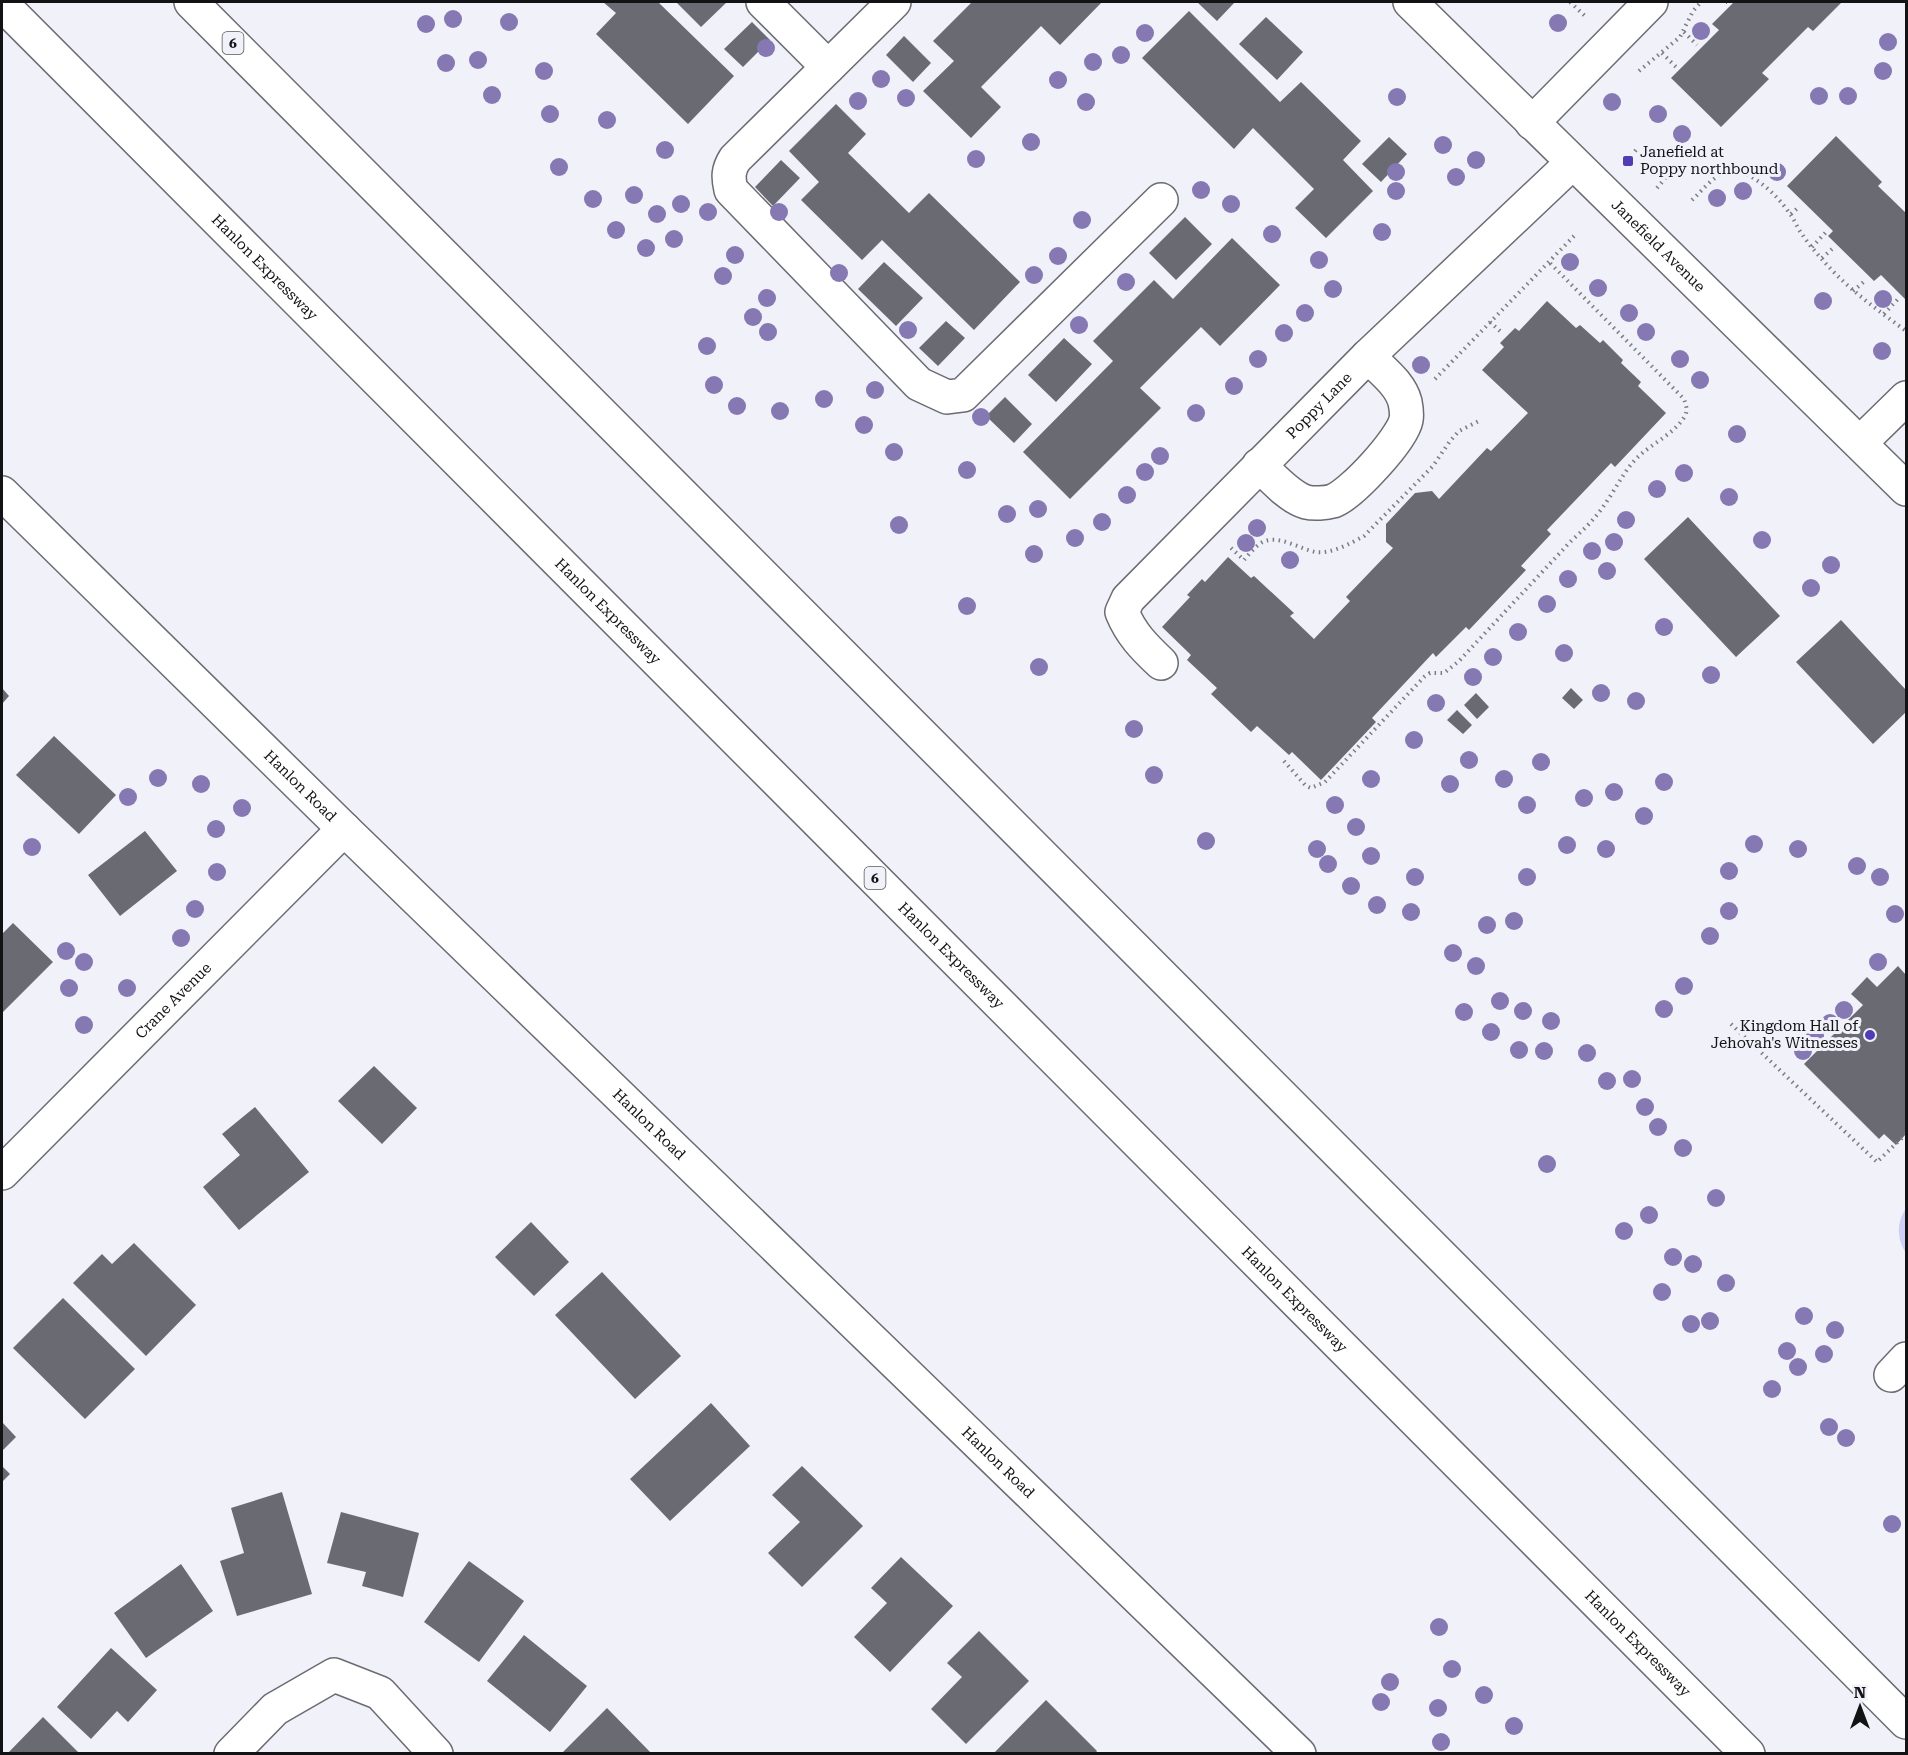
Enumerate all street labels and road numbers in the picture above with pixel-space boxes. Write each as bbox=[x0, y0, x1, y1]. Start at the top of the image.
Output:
road number: 6 bbox=[222, 32, 244, 54]
street label: Janefield Avenue bbox=[1608, 196, 1709, 296]
street label: Hanlon Expressway bbox=[208, 211, 322, 324]
street label: Poppy Lane bbox=[1282, 369, 1356, 442]
street label: Hanlon Expressway bbox=[551, 555, 665, 668]
street label: Hanlon Road bbox=[260, 747, 340, 826]
road number: 6 bbox=[864, 867, 886, 889]
street label: Hanlon Expressway bbox=[895, 899, 1008, 1012]
street label: Crane Avenue bbox=[131, 959, 215, 1043]
street label: Hanlon Road bbox=[609, 1085, 689, 1164]
street label: Hanlon Expressway bbox=[1238, 1243, 1351, 1356]
street label: Hanlon Road bbox=[958, 1423, 1038, 1502]
street label: Hanlon Expressway bbox=[1581, 1587, 1695, 1700]

